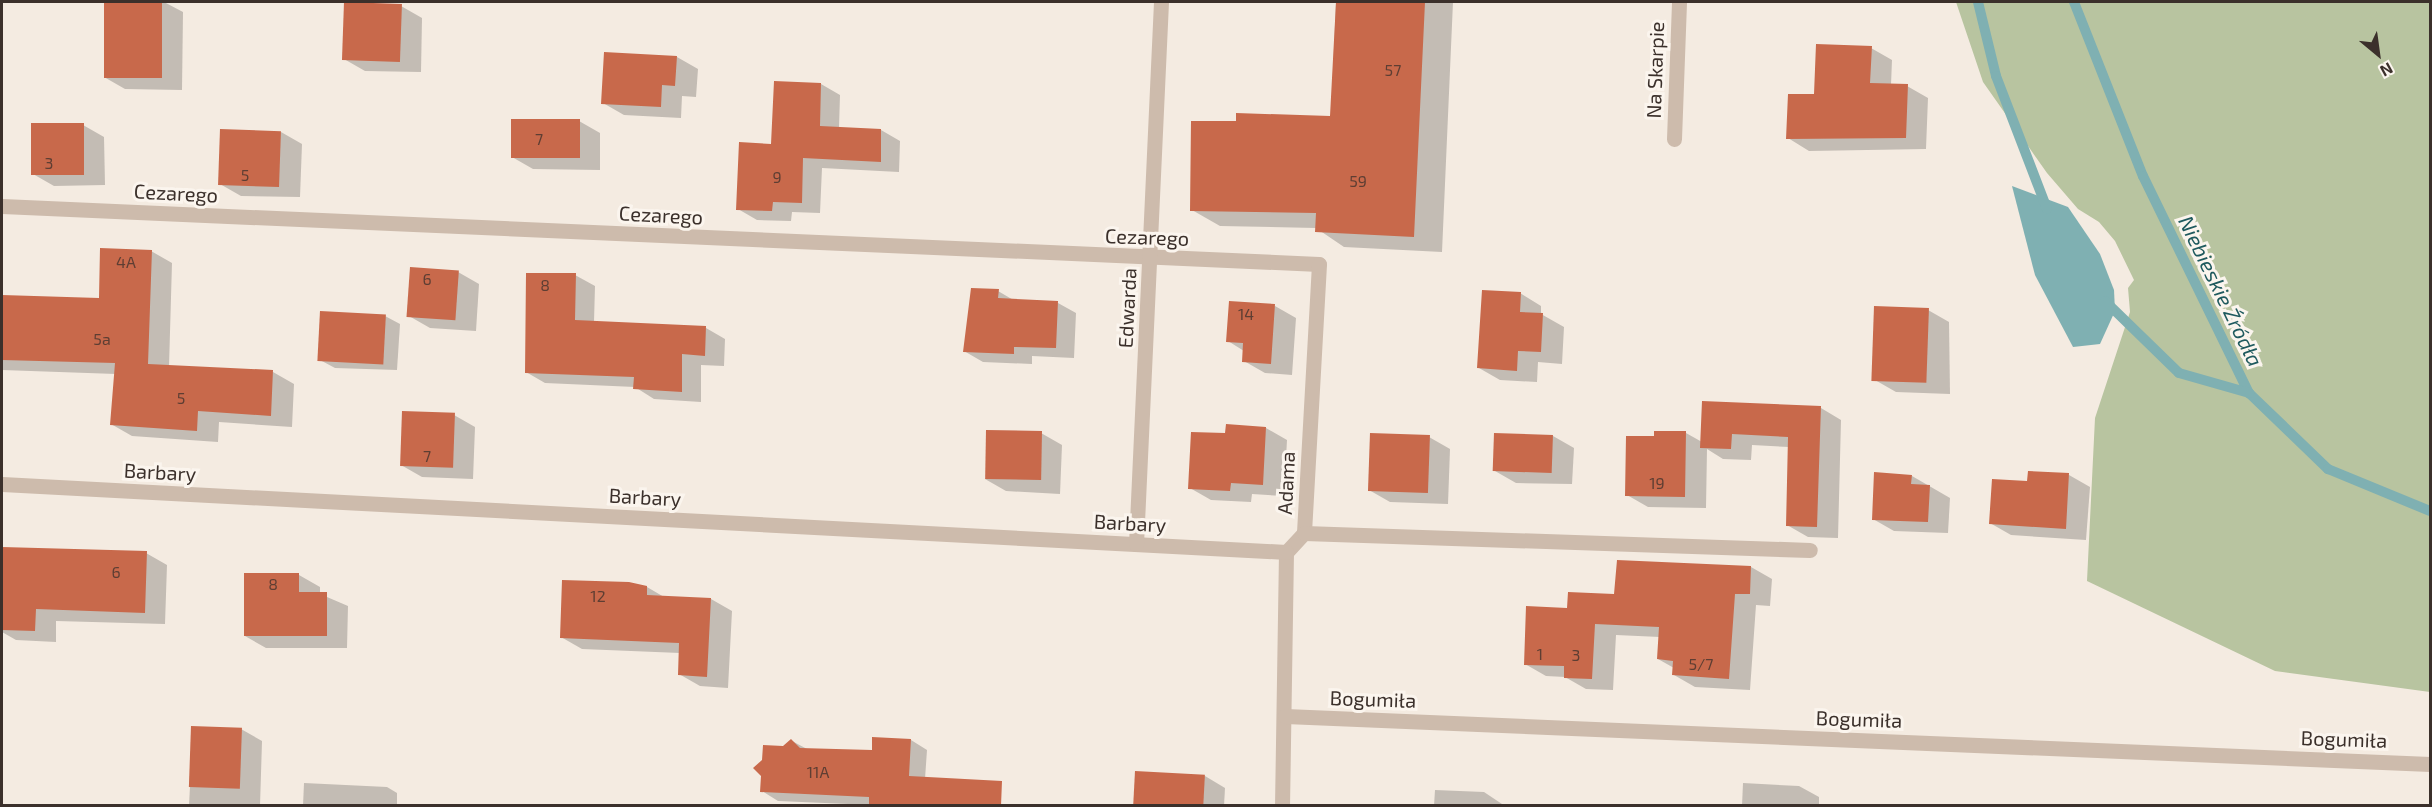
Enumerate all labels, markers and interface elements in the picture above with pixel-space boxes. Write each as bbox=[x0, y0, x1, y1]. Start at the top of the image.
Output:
street label: Na Skarpie bbox=[1641, 21, 1669, 119]
north arrow bbox=[2348, 24, 2408, 84]
text: N bbox=[2377, 59, 2397, 81]
house number: 57 bbox=[1385, 60, 1401, 80]
house number: 7 bbox=[535, 129, 543, 149]
house number: 3 bbox=[45, 153, 53, 173]
house number: 5 bbox=[241, 165, 249, 185]
house number: 9 bbox=[772, 167, 782, 187]
house number: 59 bbox=[1349, 171, 1367, 191]
street label: Cezarego bbox=[133, 179, 219, 207]
street label: Cezarego bbox=[618, 201, 704, 229]
water label: Niebieskie Źródła bbox=[2174, 212, 2268, 370]
street label: Cezarego bbox=[1104, 224, 1190, 250]
house number: 4A bbox=[116, 252, 136, 272]
street label: Edwarda bbox=[1113, 267, 1141, 349]
house number: 6 bbox=[422, 269, 432, 289]
house number: 8 bbox=[540, 275, 550, 295]
house number: 14 bbox=[1238, 304, 1254, 324]
house number: 5a bbox=[93, 329, 111, 349]
house number: 5 bbox=[177, 388, 185, 408]
house number: 7 bbox=[423, 446, 431, 466]
street label: Adama bbox=[1272, 451, 1300, 515]
street label: Barbary bbox=[123, 458, 197, 486]
house number: 19 bbox=[1649, 473, 1665, 493]
street label: Barbary bbox=[608, 483, 682, 511]
street label: Barbary bbox=[1093, 509, 1167, 537]
house number: 6 bbox=[111, 562, 121, 582]
house number: 8 bbox=[268, 574, 278, 594]
house number: 12 bbox=[590, 586, 606, 606]
house number: 1 bbox=[1537, 644, 1543, 664]
house number: 3 bbox=[1572, 645, 1580, 665]
house number: 5/7 bbox=[1688, 654, 1714, 674]
street label: Bogumiła bbox=[1329, 686, 1417, 712]
street label: Bogumiła bbox=[1815, 706, 1903, 732]
street label: Bogumiła bbox=[2300, 726, 2388, 752]
house number: 11A bbox=[807, 762, 829, 782]

